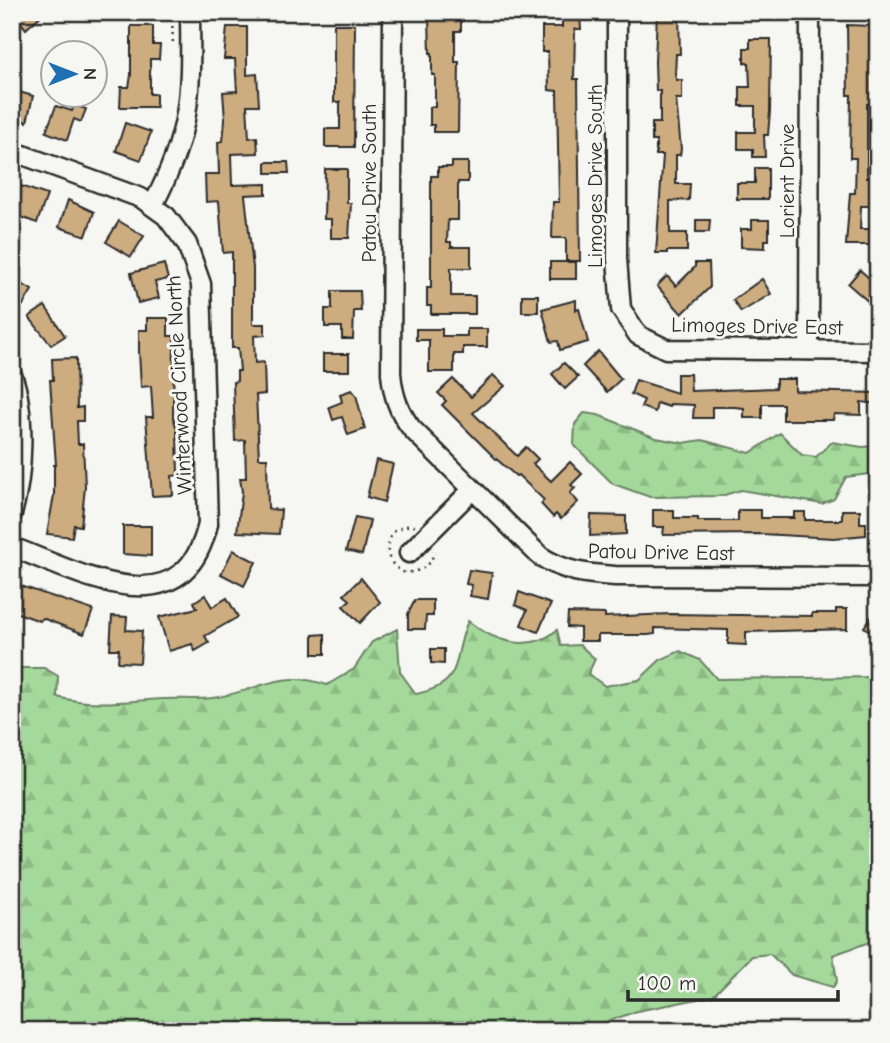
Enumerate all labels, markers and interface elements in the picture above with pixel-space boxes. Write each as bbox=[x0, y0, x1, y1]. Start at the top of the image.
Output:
north arrow bbox=[38, 38, 108, 108]
text: N bbox=[79, 68, 101, 80]
street label: Limoges Drive South bbox=[583, 84, 607, 268]
street label: Patou Drive South bbox=[357, 104, 381, 262]
street label: Lorient Drive bbox=[775, 124, 799, 238]
street label: Winterwood Circle North bbox=[161, 275, 197, 495]
street label: Limoges Drive East bbox=[671, 313, 844, 340]
street label: Patou Drive East bbox=[588, 539, 735, 565]
scale bar bbox=[628, 959, 838, 1003]
text: 100 m bbox=[638, 971, 696, 995]

